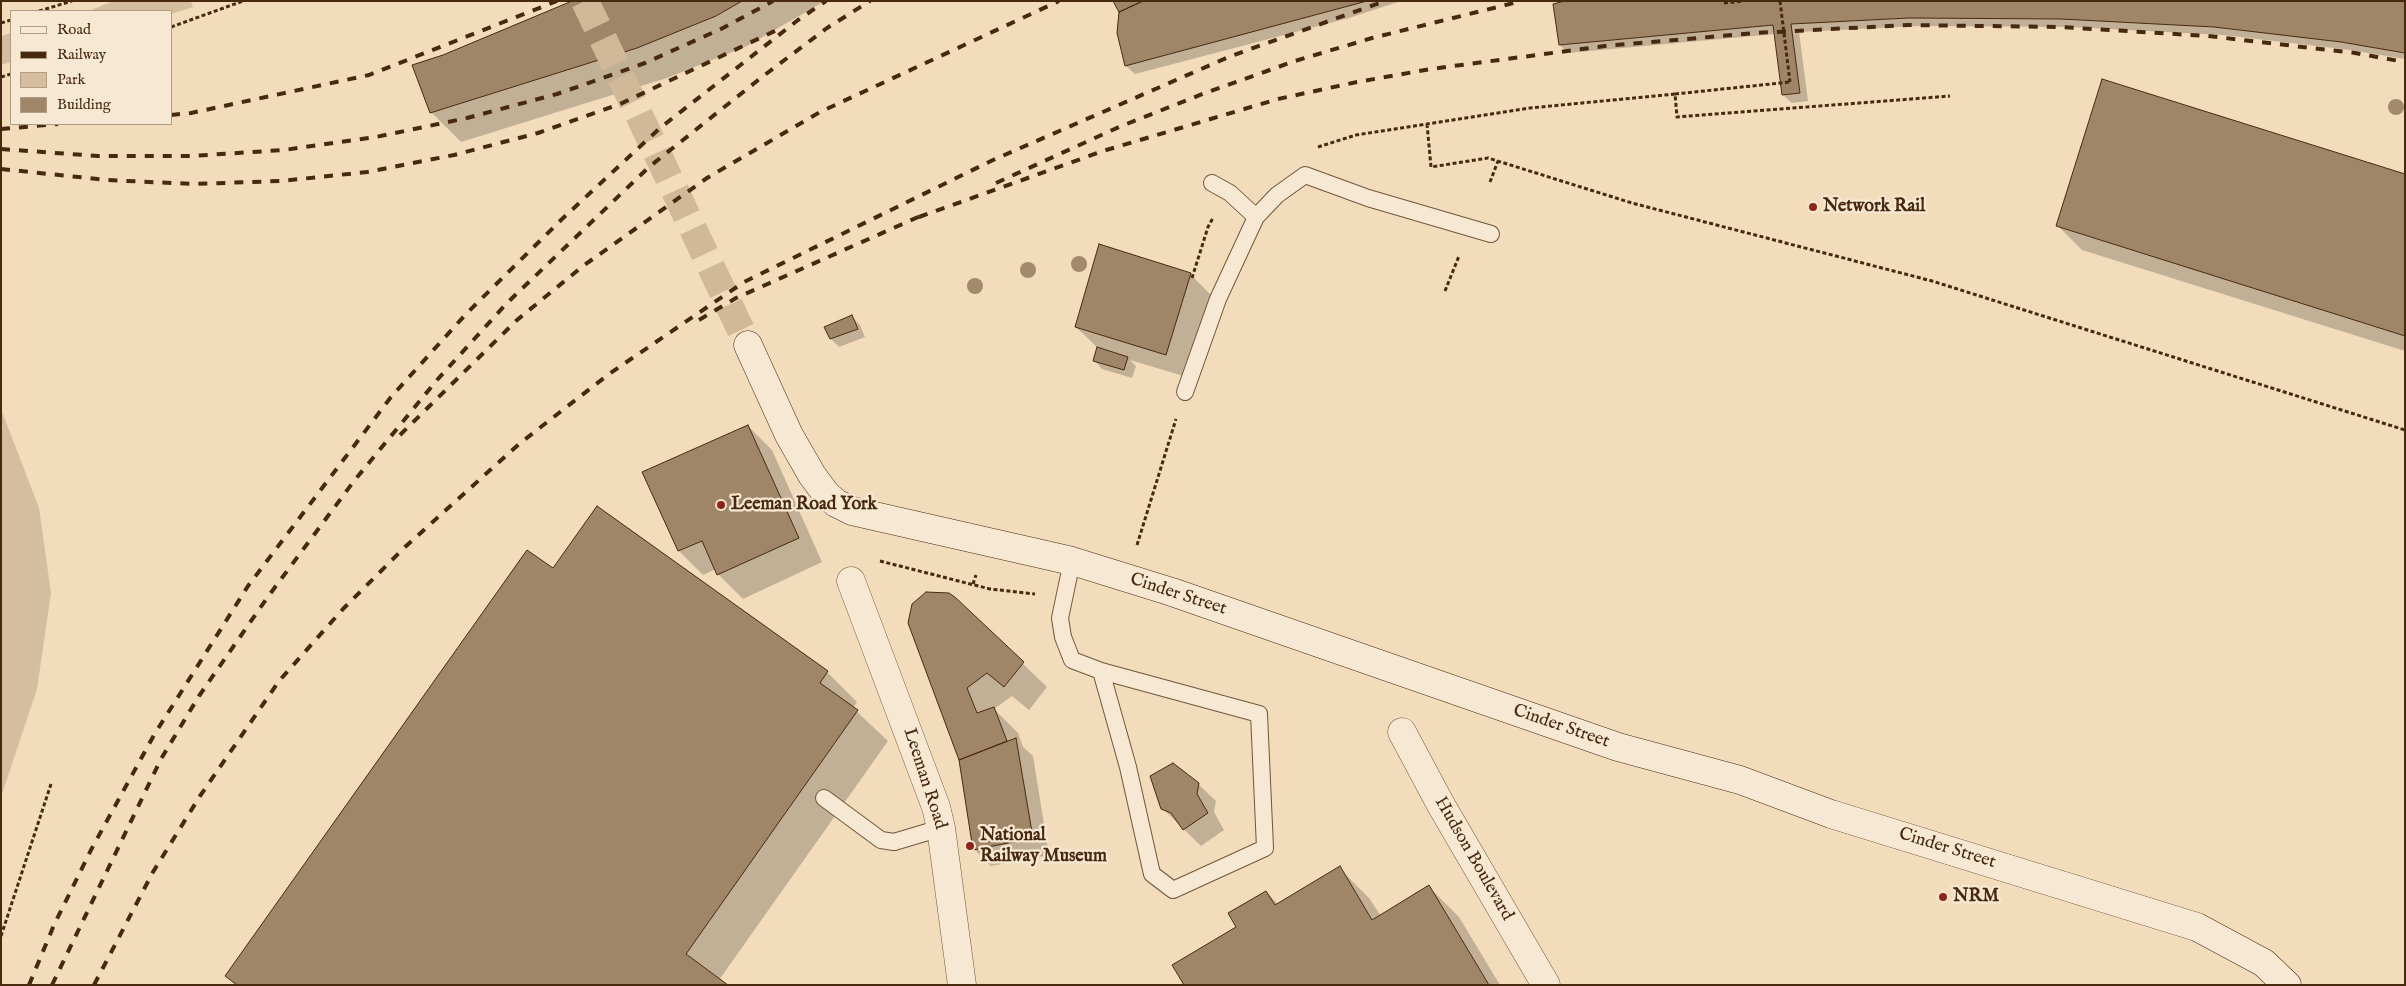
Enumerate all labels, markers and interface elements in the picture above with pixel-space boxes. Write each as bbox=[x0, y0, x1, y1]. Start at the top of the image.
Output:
legend bbox=[10, 10, 172, 125]
text: Road bbox=[57, 20, 91, 39]
text: Railway bbox=[57, 45, 106, 64]
text: Park bbox=[57, 70, 86, 89]
text: Building bbox=[57, 95, 111, 114]
place label: Network Rail bbox=[1823, 196, 1925, 218]
marker: Network Rail bbox=[1807, 201, 1819, 213]
place label: Leeman Road York bbox=[731, 494, 877, 516]
marker: Leeman Road York bbox=[715, 499, 727, 511]
street label: Cinder Street bbox=[1127, 569, 1229, 621]
street label: Cinder Street bbox=[1510, 700, 1612, 754]
street label: Leeman Road bbox=[897, 726, 951, 832]
street label: Hudson Boulevard bbox=[1429, 793, 1517, 925]
street label: Cinder Street bbox=[1896, 824, 1998, 874]
place label: National Railway Museum bbox=[980, 825, 1107, 868]
marker: National Railway Museum bbox=[964, 840, 976, 852]
place label: NRM bbox=[1953, 886, 1999, 908]
marker: NRM bbox=[1937, 891, 1949, 903]

